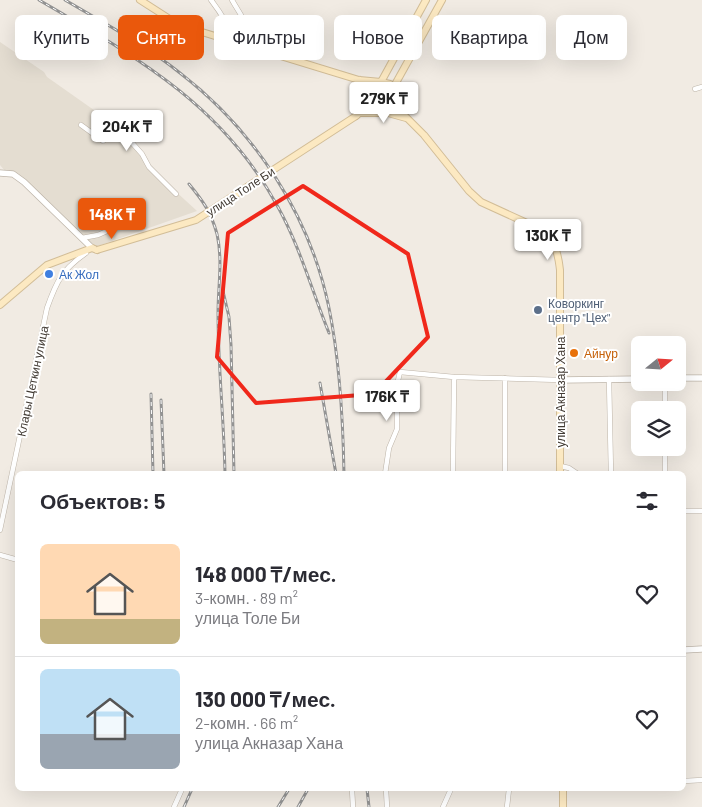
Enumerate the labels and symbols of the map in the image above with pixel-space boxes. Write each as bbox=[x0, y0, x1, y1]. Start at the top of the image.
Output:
pin: 279K ₸ bbox=[343, 82, 425, 124]
pin: 204K ₸ bbox=[86, 110, 168, 152]
street label: улица Толе Би bbox=[203, 164, 277, 219]
pin: 148K ₸ bbox=[71, 198, 153, 240]
pin: 130K ₸ bbox=[507, 218, 589, 261]
place label: Ак Жол bbox=[59, 267, 99, 281]
marker: Ак Жол bbox=[43, 268, 55, 280]
place label: Коворкинг центр "Цех" bbox=[548, 296, 610, 325]
marker: Коворкинг центр "Цех" bbox=[532, 304, 544, 316]
street label: Клары Цеткин улица bbox=[13, 324, 52, 438]
street label: улица Акназар Хана bbox=[553, 336, 568, 448]
north arrow bbox=[631, 336, 686, 391]
place label: Айнур bbox=[584, 346, 618, 361]
marker: Айнур bbox=[568, 347, 580, 359]
pin: 176K ₸ bbox=[346, 380, 428, 422]

